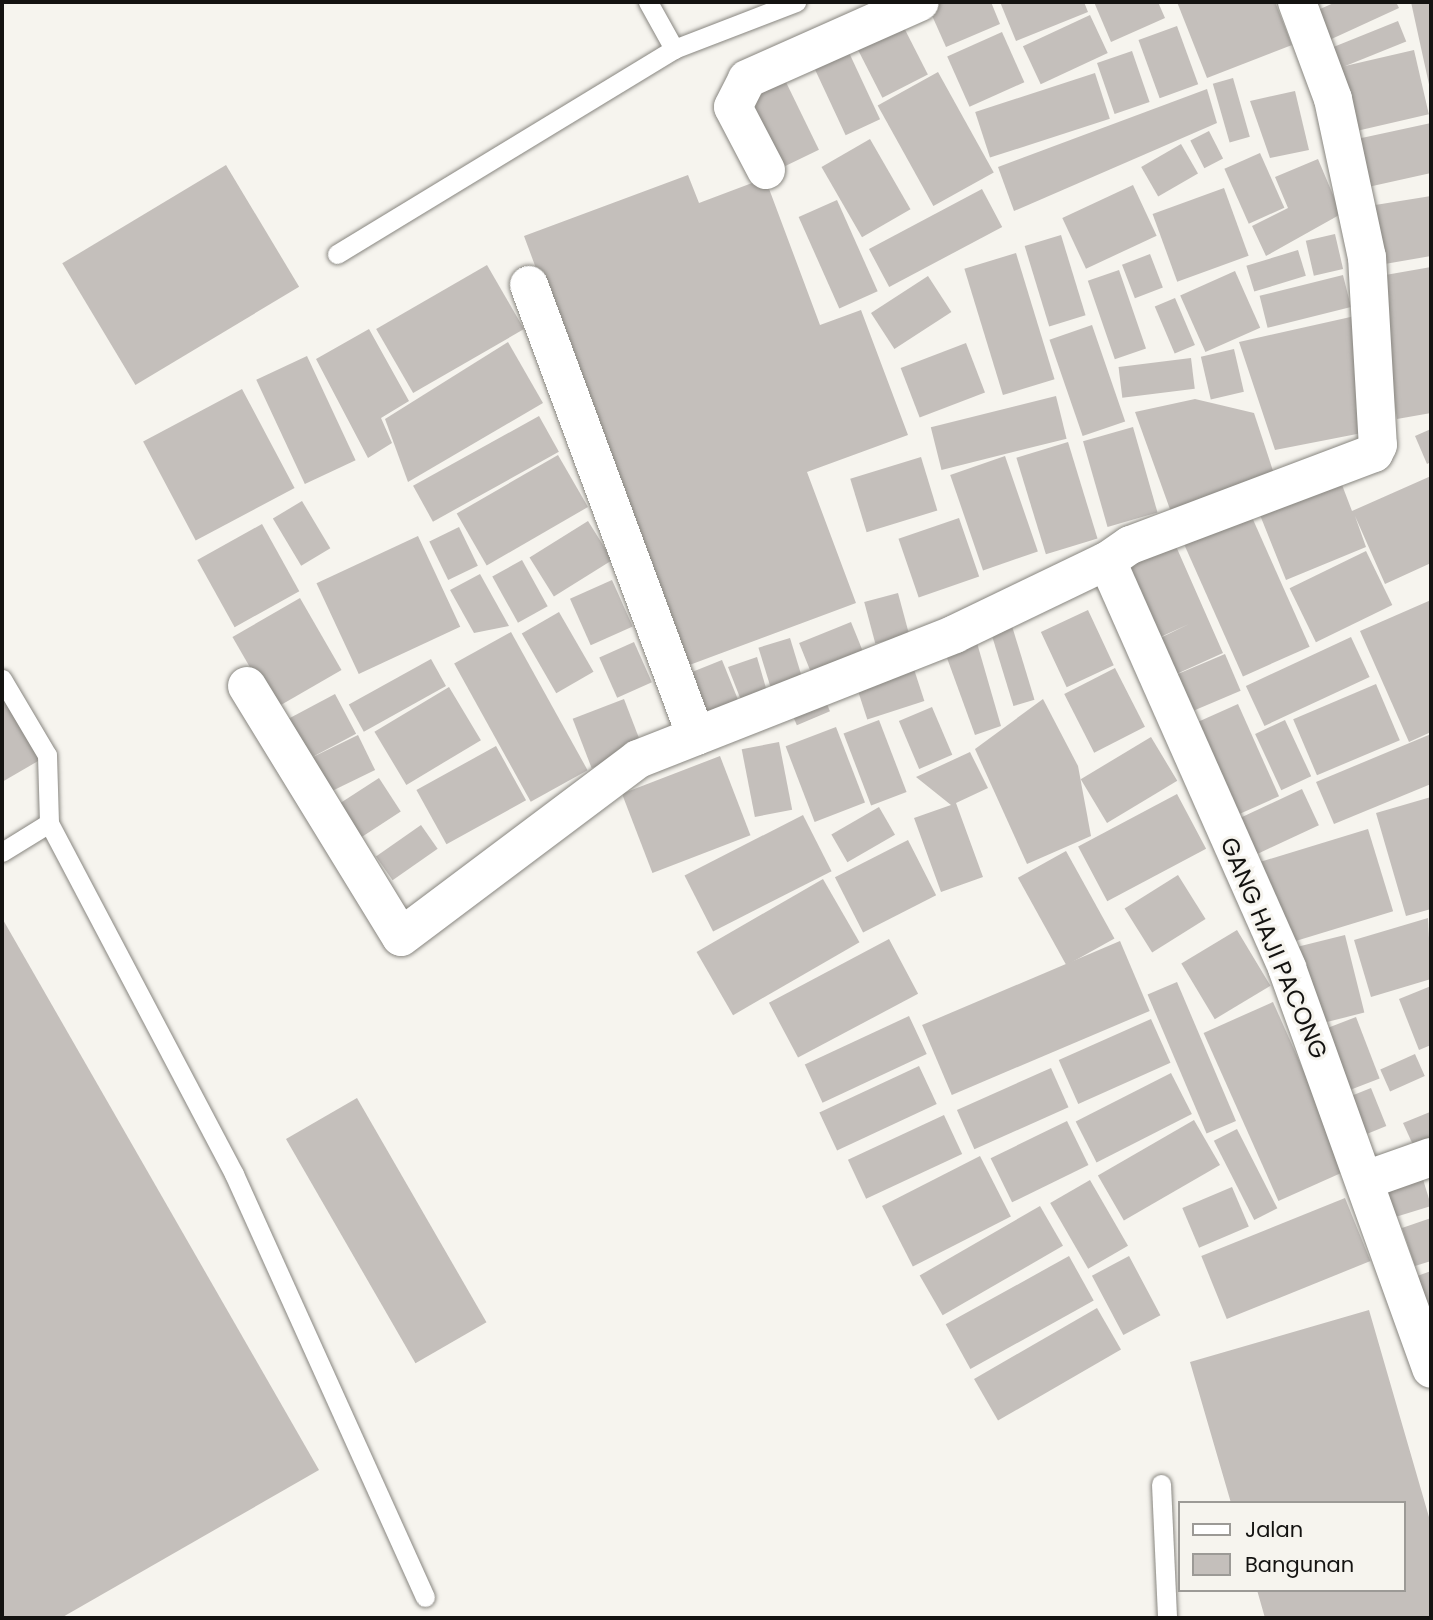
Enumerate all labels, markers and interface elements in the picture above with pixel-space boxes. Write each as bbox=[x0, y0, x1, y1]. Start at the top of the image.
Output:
street label: GANG HAJI PACONG bbox=[1214, 833, 1334, 1063]
legend bbox=[1178, 1501, 1405, 1592]
text: Jalan bbox=[1245, 1515, 1303, 1544]
text: Bangunan bbox=[1245, 1550, 1354, 1579]

